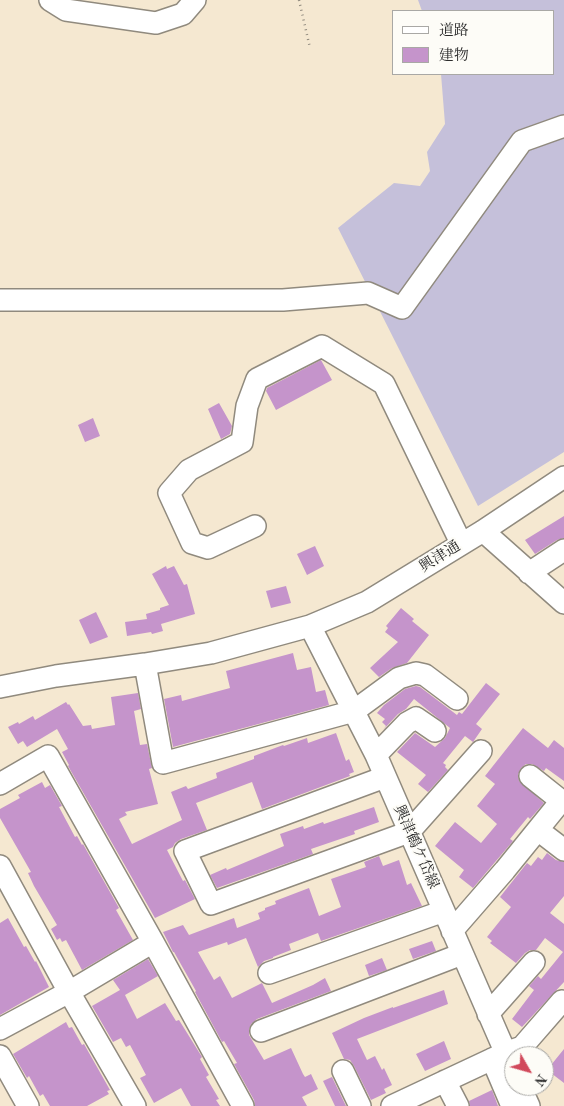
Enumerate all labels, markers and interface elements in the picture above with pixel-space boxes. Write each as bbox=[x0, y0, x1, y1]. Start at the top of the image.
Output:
legend bbox=[392, 10, 554, 75]
text: 道路 bbox=[439, 24, 469, 39]
text: 建物 bbox=[439, 49, 469, 64]
street label: 興津通 bbox=[416, 537, 464, 577]
street label: 興津鶴ケ岱線 bbox=[389, 802, 443, 892]
north arrow bbox=[504, 1046, 554, 1096]
text: N bbox=[531, 1071, 549, 1088]

